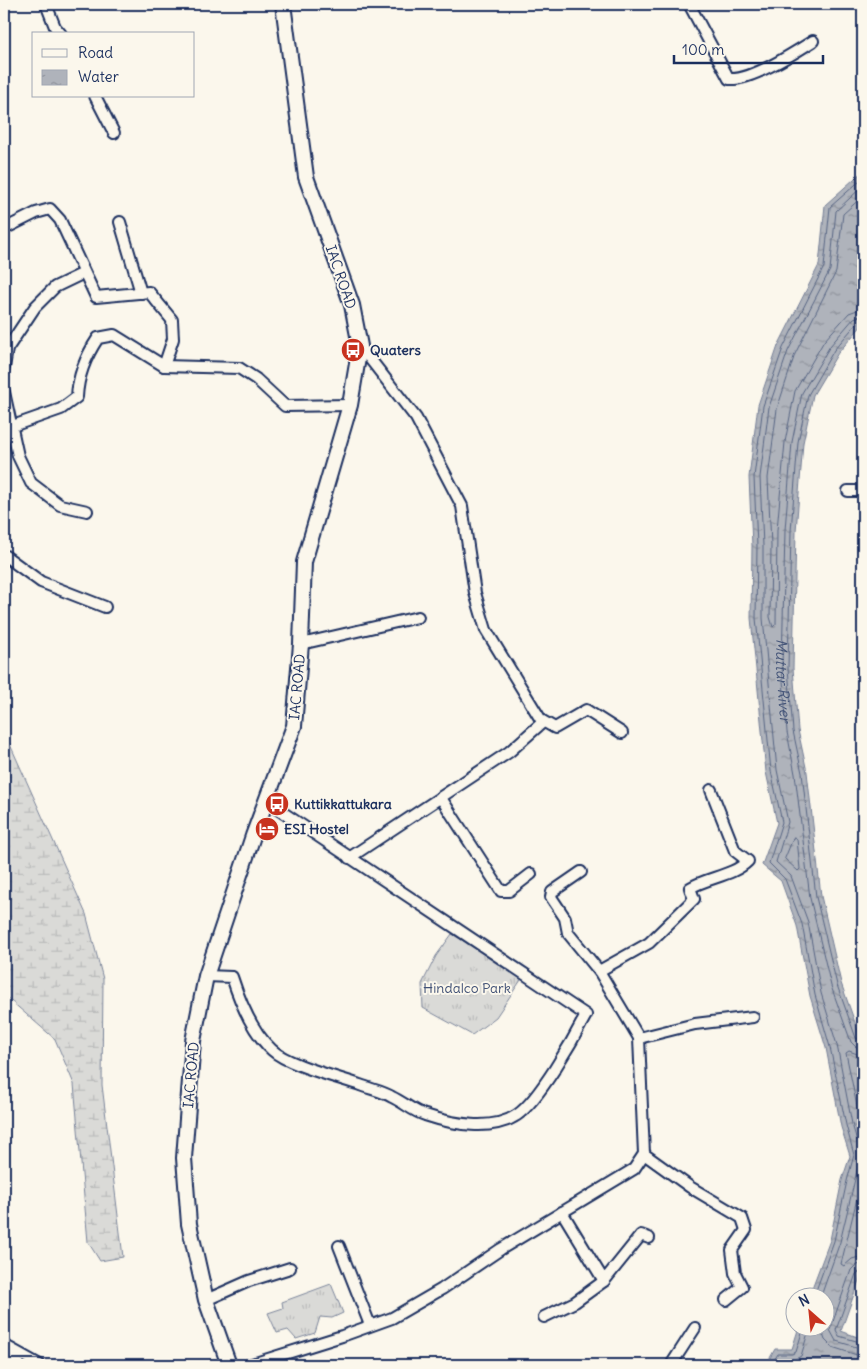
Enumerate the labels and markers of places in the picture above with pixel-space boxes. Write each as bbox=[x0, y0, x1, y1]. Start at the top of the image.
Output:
bus stop icon: Quaters bbox=[340, 337, 366, 363]
place label: Quaters bbox=[370, 341, 421, 359]
bus stop icon: Kuttikkattukara bbox=[264, 791, 290, 817]
place label: Kuttikkattukara bbox=[294, 795, 392, 813]
hotel icon: ESI Hostel bbox=[254, 816, 280, 842]
place label: ESI Hostel bbox=[284, 820, 349, 838]

